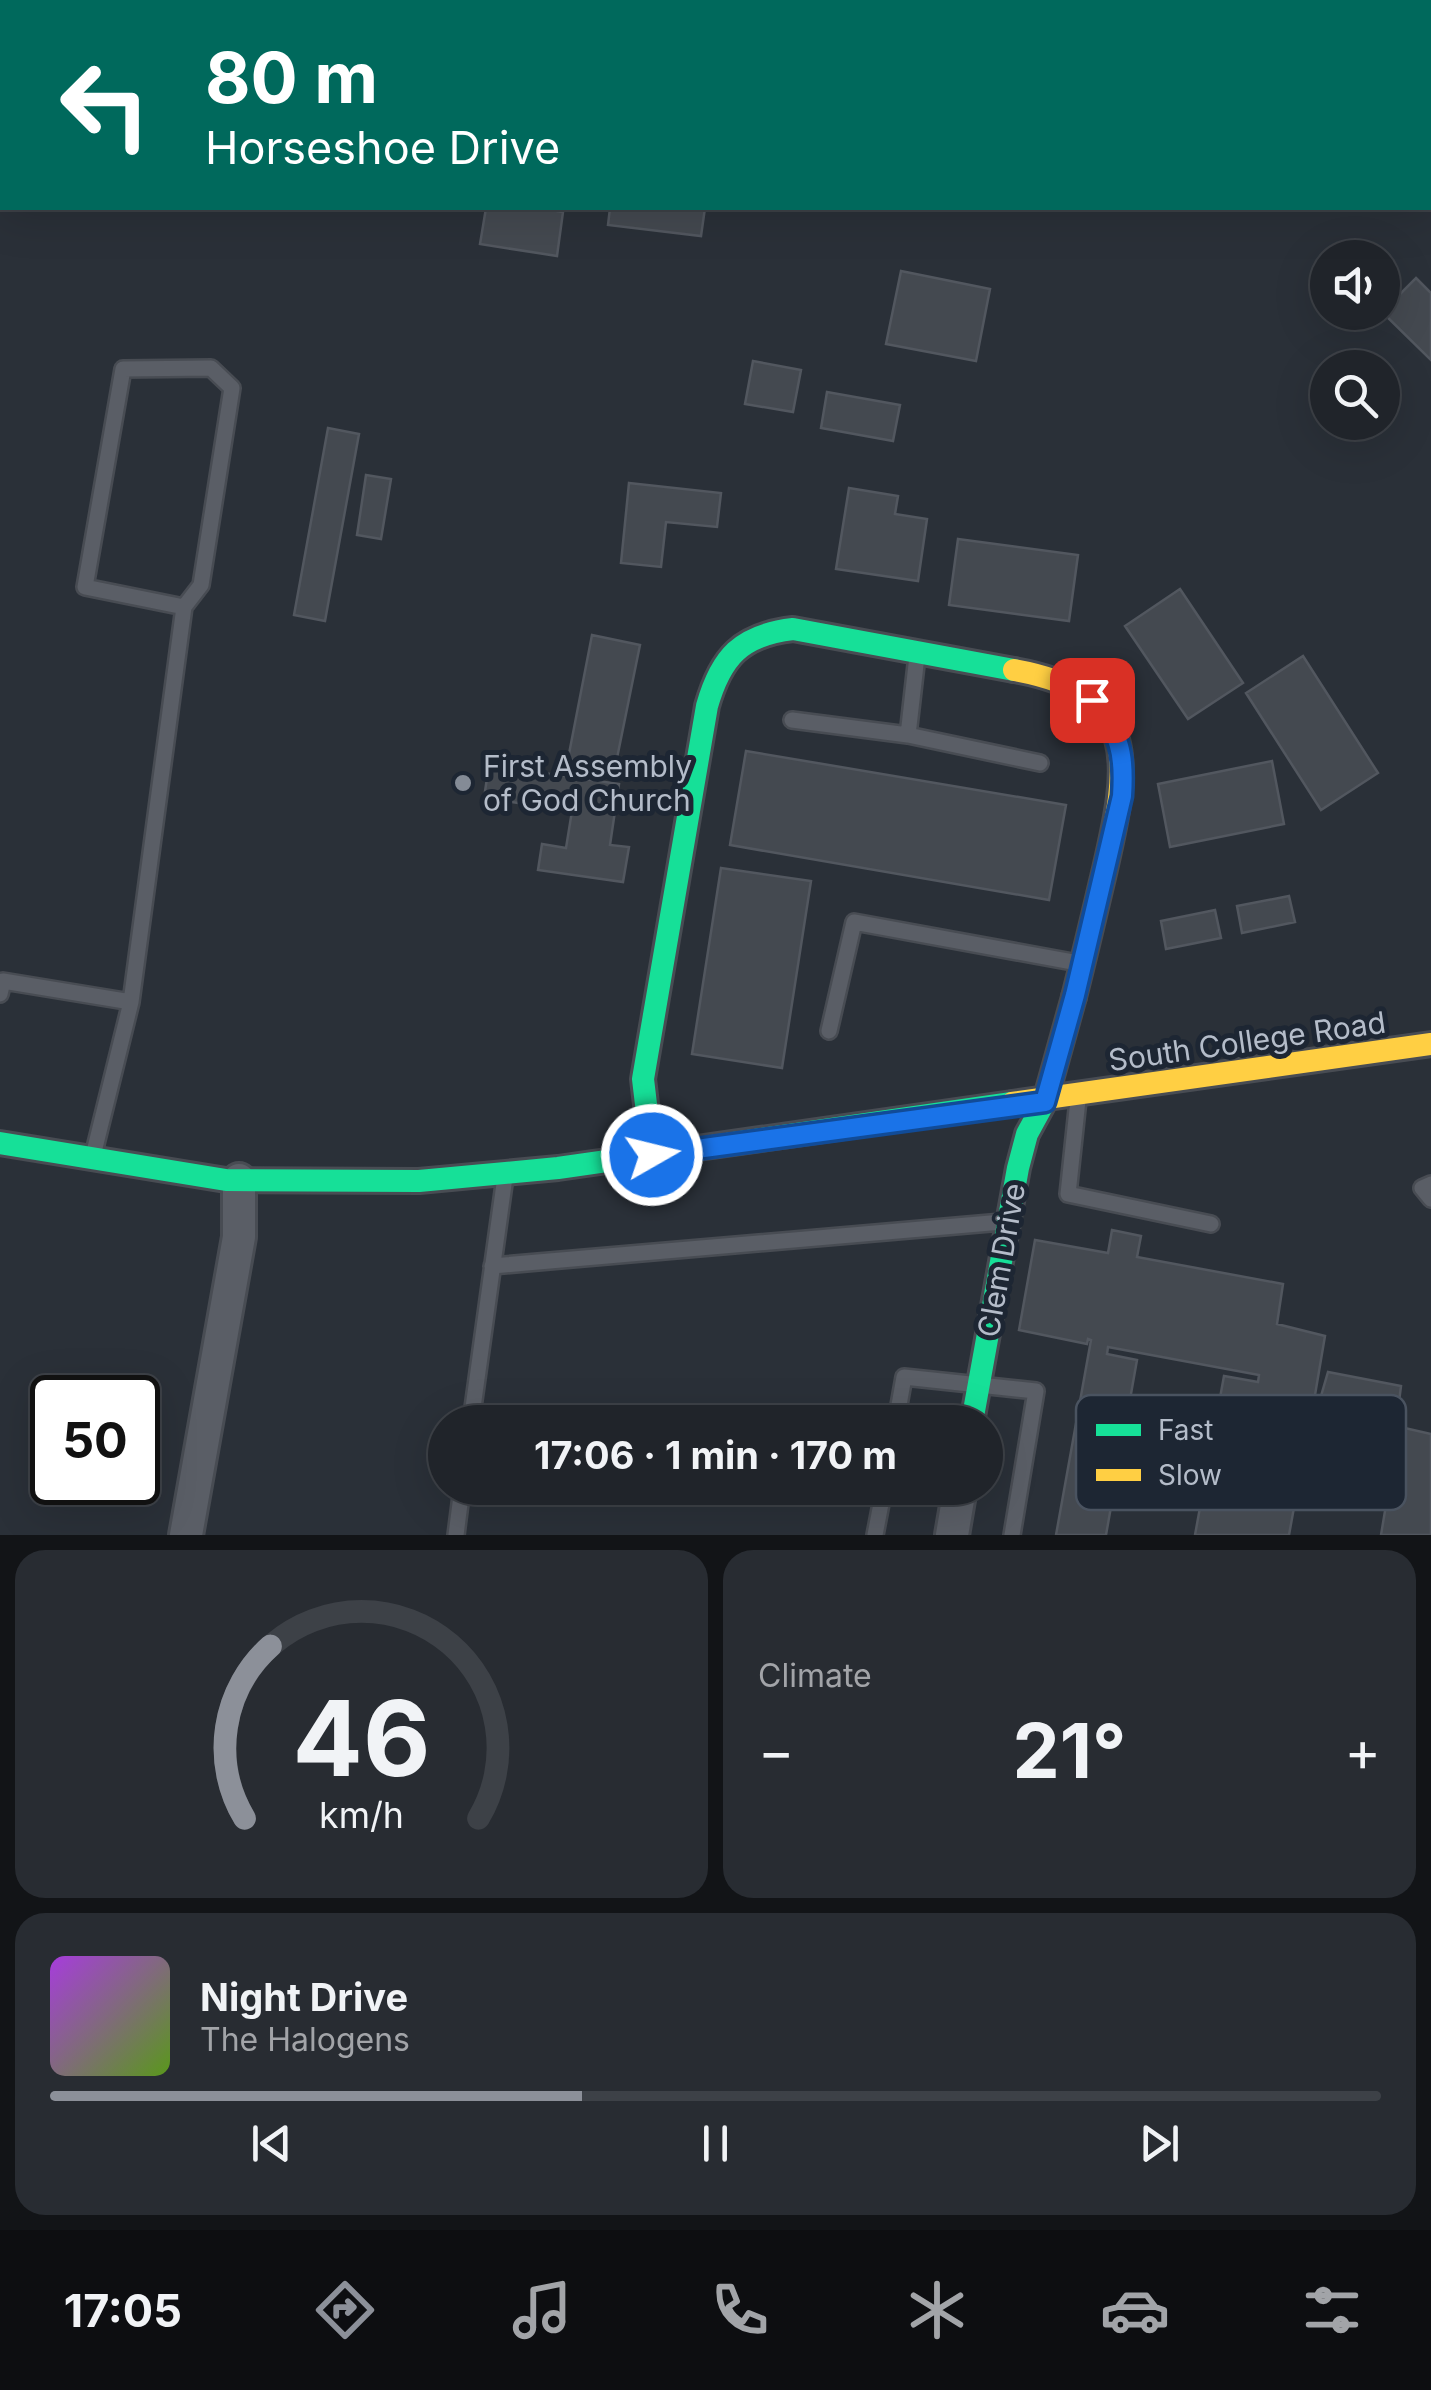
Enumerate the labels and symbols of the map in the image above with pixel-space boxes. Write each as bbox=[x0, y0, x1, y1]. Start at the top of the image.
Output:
pin bbox=[1050, 658, 1135, 743]
place label: First Assembly of God Church bbox=[483, 748, 692, 818]
marker: First Assembly of God Church bbox=[452, 772, 474, 794]
street label: South College Road bbox=[1106, 1004, 1388, 1078]
position arrow bbox=[600, 1103, 704, 1207]
street label: Clem Drive bbox=[970, 1180, 1032, 1340]
speed limit sign: 50 bbox=[30, 1375, 160, 1505]
legend bbox=[1076, 1395, 1406, 1510]
text: Fast bbox=[1158, 1413, 1214, 1447]
text: Slow bbox=[1158, 1458, 1222, 1492]

